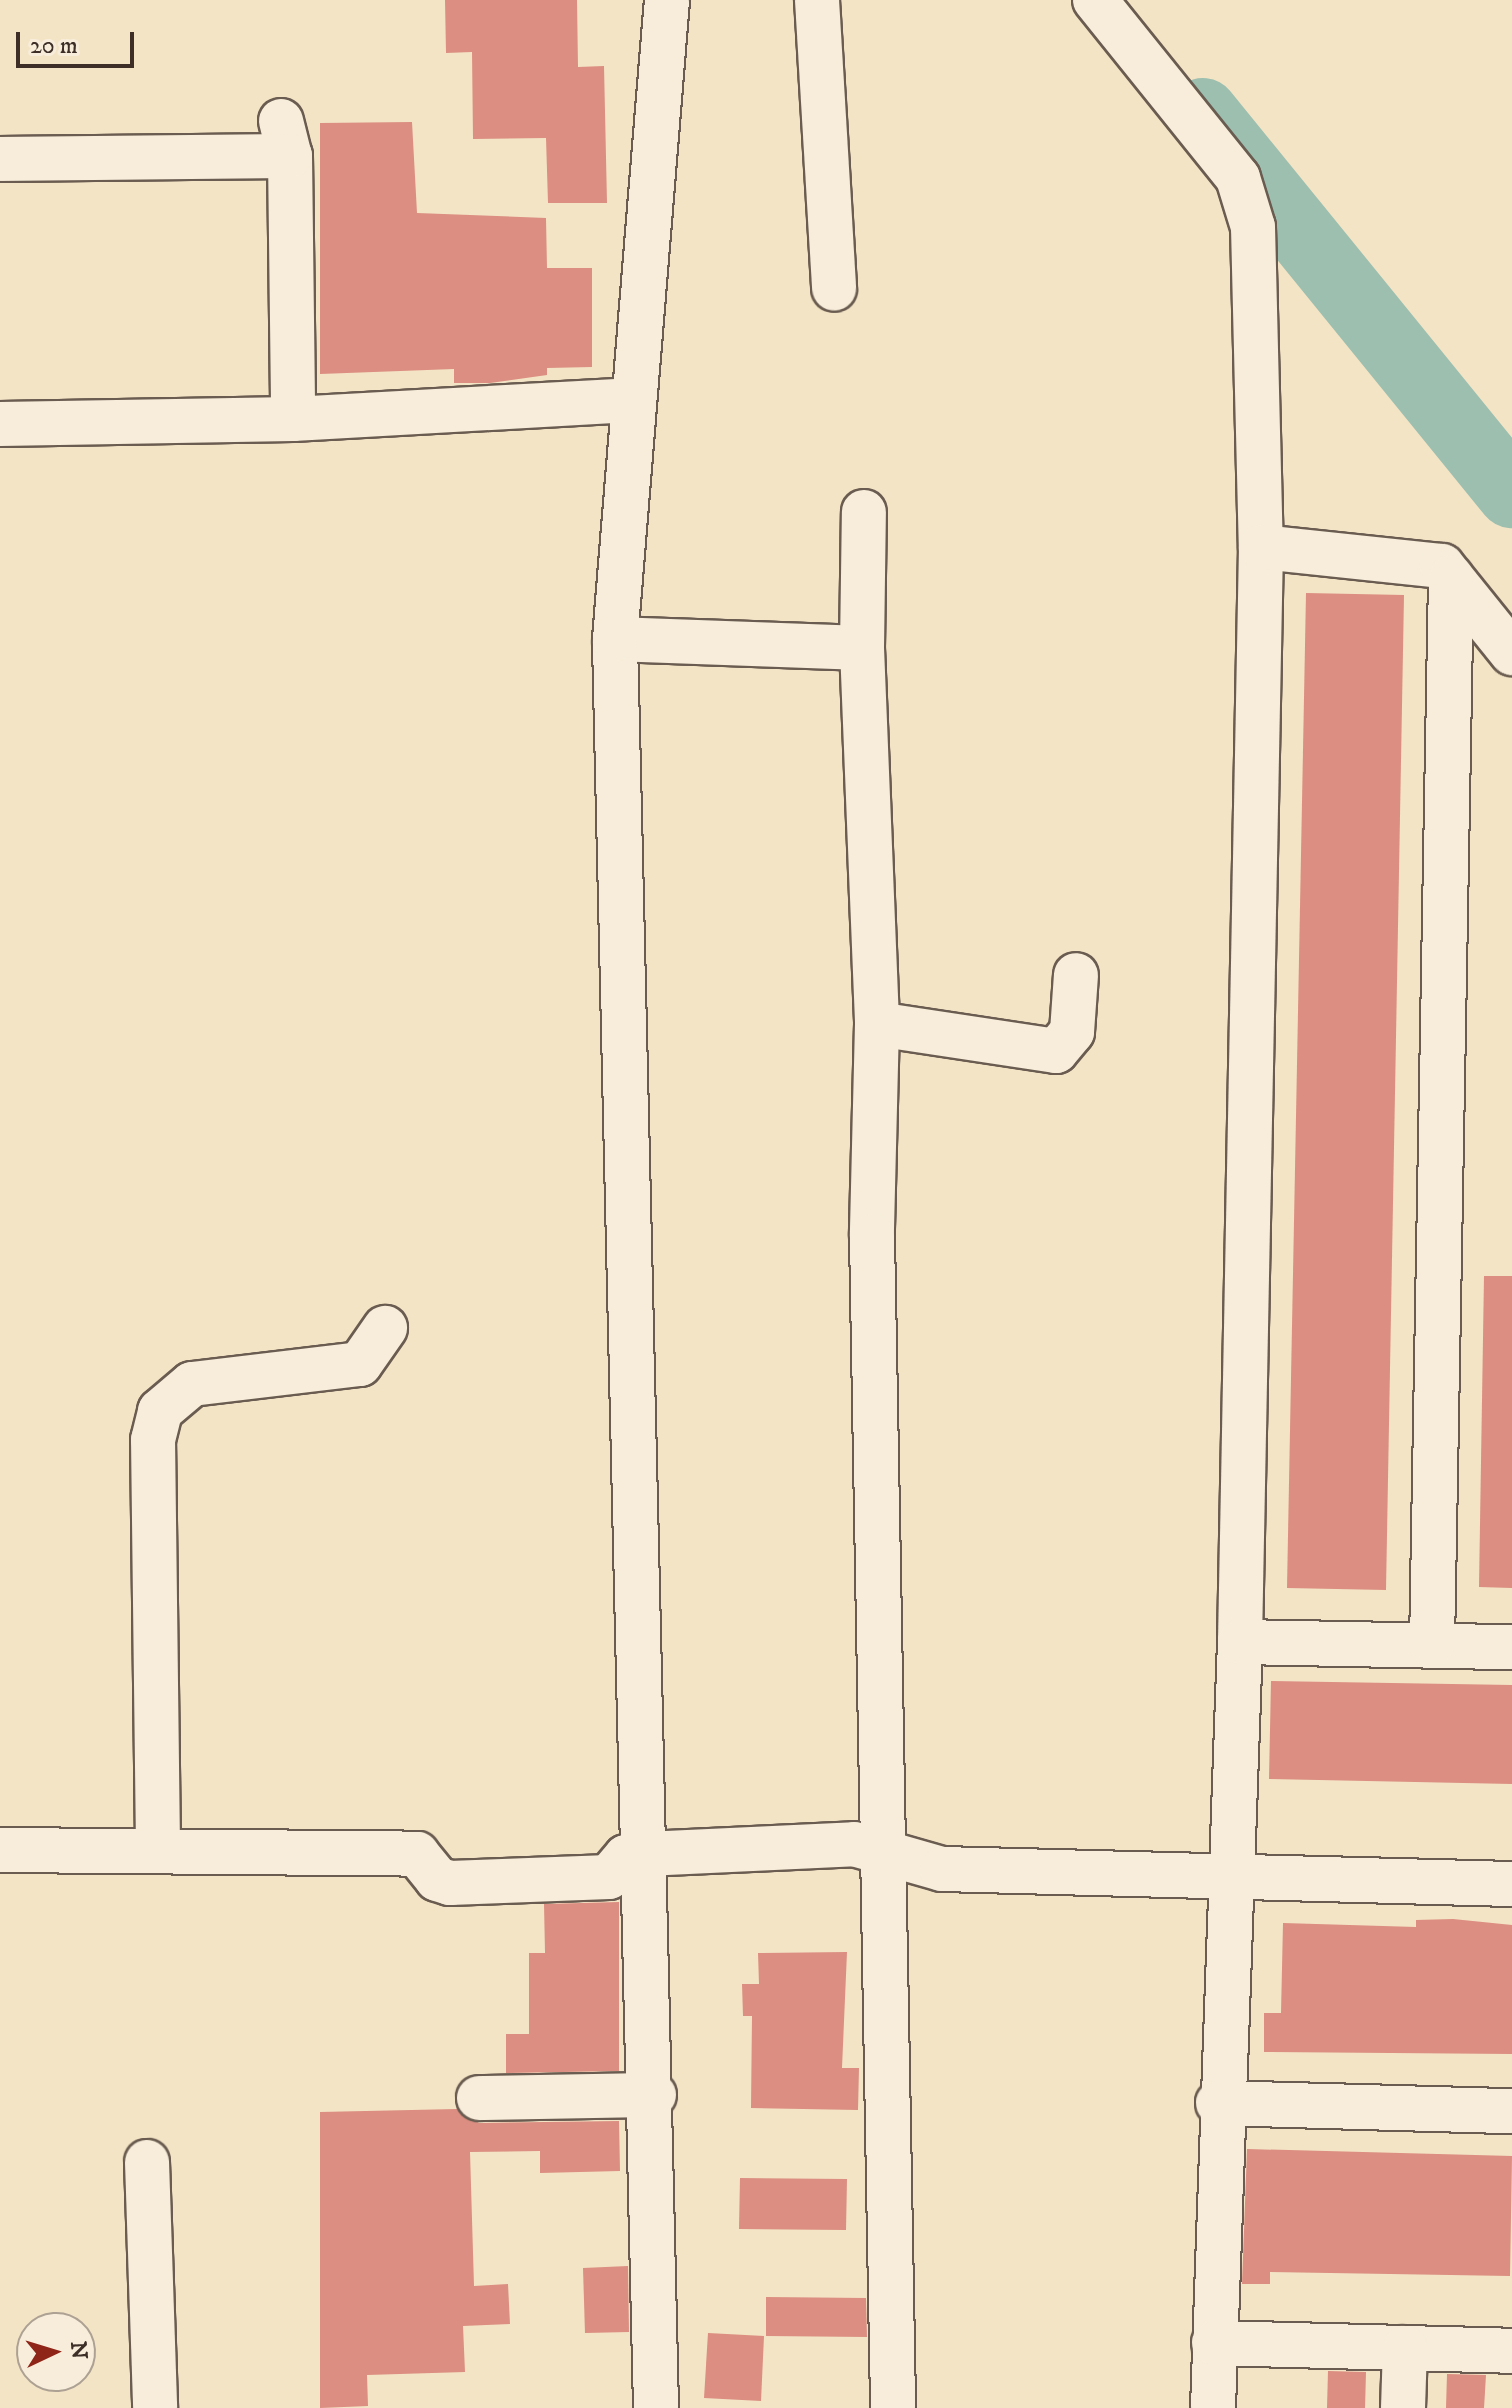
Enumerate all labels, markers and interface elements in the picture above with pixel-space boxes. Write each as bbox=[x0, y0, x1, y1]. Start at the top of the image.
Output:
scale bar bbox=[20, 16, 138, 66]
text: 20 m bbox=[30, 31, 78, 61]
north arrow bbox=[16, 2312, 96, 2392]
text: N bbox=[64, 2340, 93, 2360]

